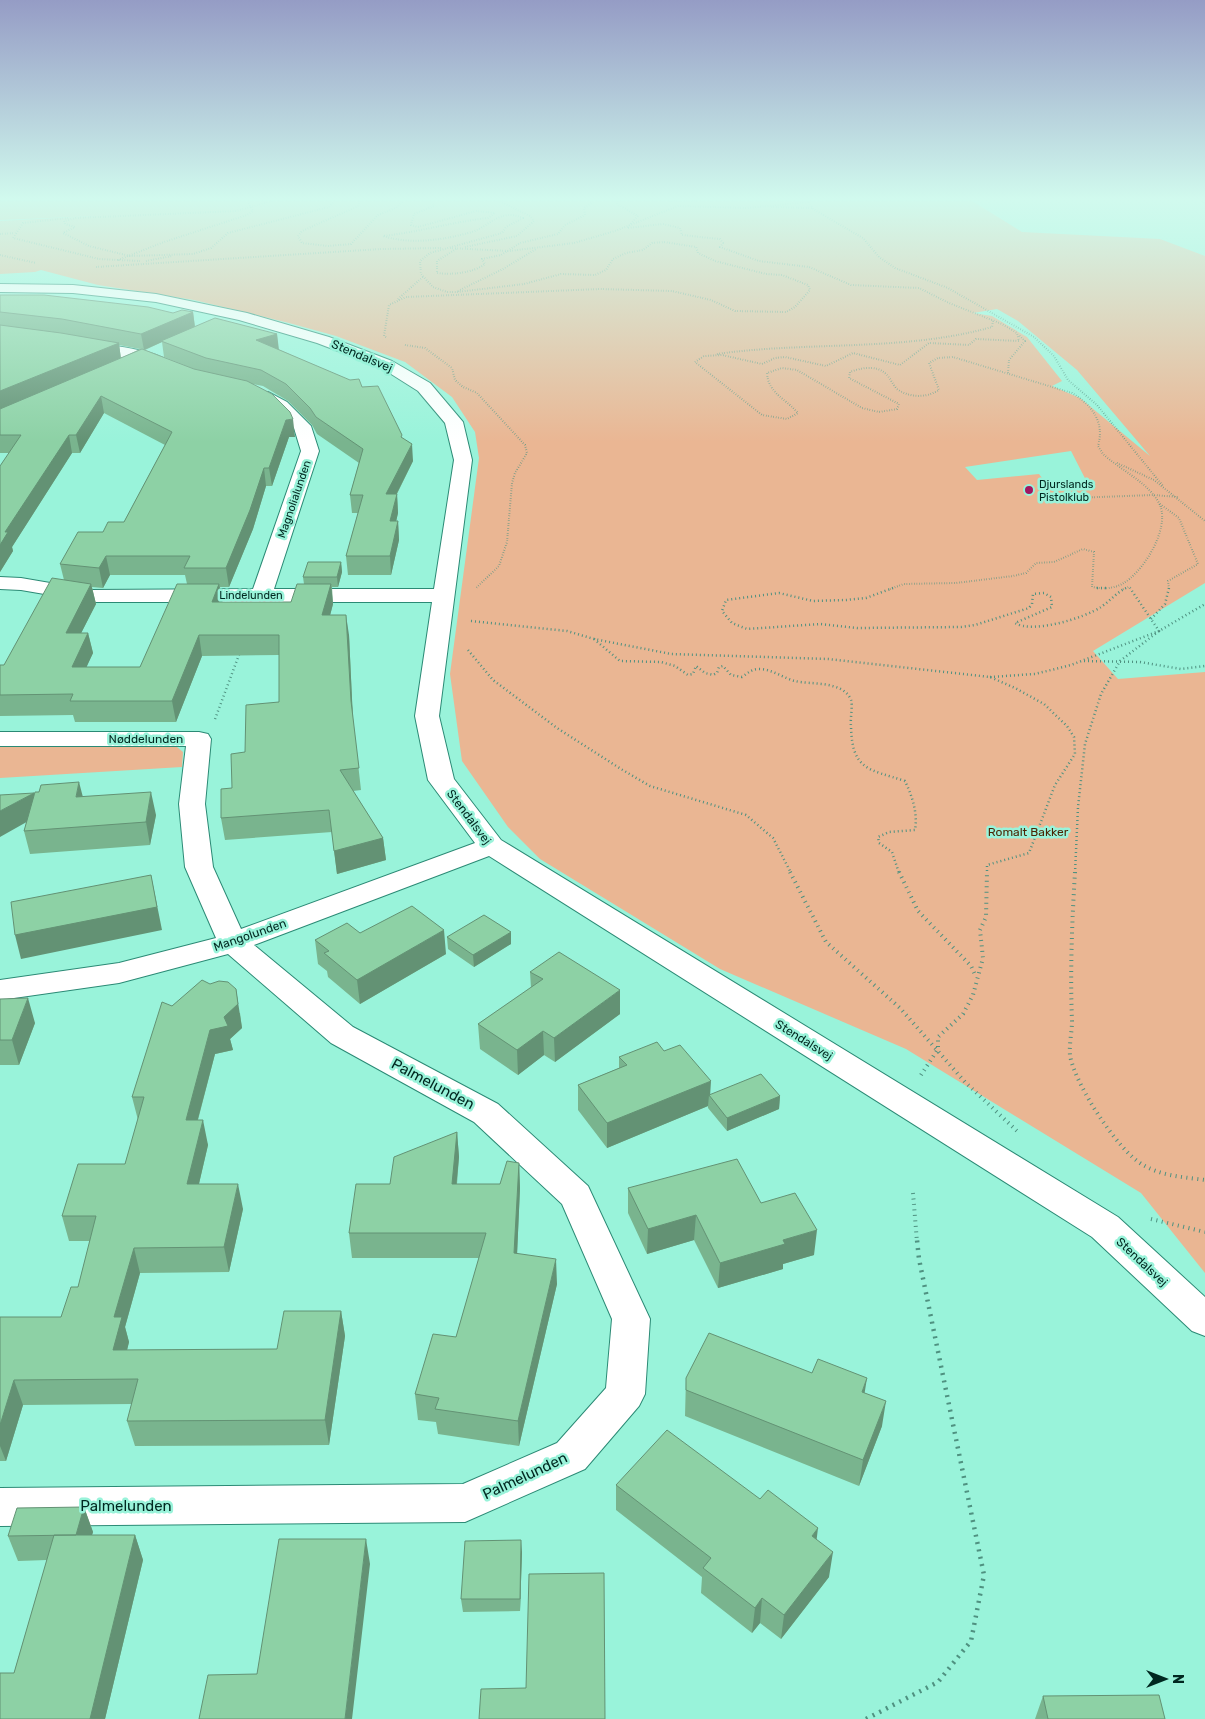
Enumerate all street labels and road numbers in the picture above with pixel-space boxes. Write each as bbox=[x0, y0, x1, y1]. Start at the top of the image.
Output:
street label: Stendalsvej bbox=[329, 337, 395, 375]
street label: Magnolialunden bbox=[275, 459, 314, 540]
street label: Lindelunden bbox=[219, 589, 283, 602]
street label: Nøddelunden bbox=[109, 732, 183, 746]
street label: Stendalsvej bbox=[444, 787, 494, 847]
street label: Mangolunden bbox=[212, 916, 288, 954]
street label: Stendalsvej bbox=[773, 1017, 835, 1063]
street label: Palmelunden bbox=[388, 1055, 478, 1113]
street label: Stendalsvej bbox=[1113, 1235, 1171, 1289]
street label: Palmelunden bbox=[480, 1449, 570, 1503]
street label: Palmelunden bbox=[80, 1497, 172, 1515]

